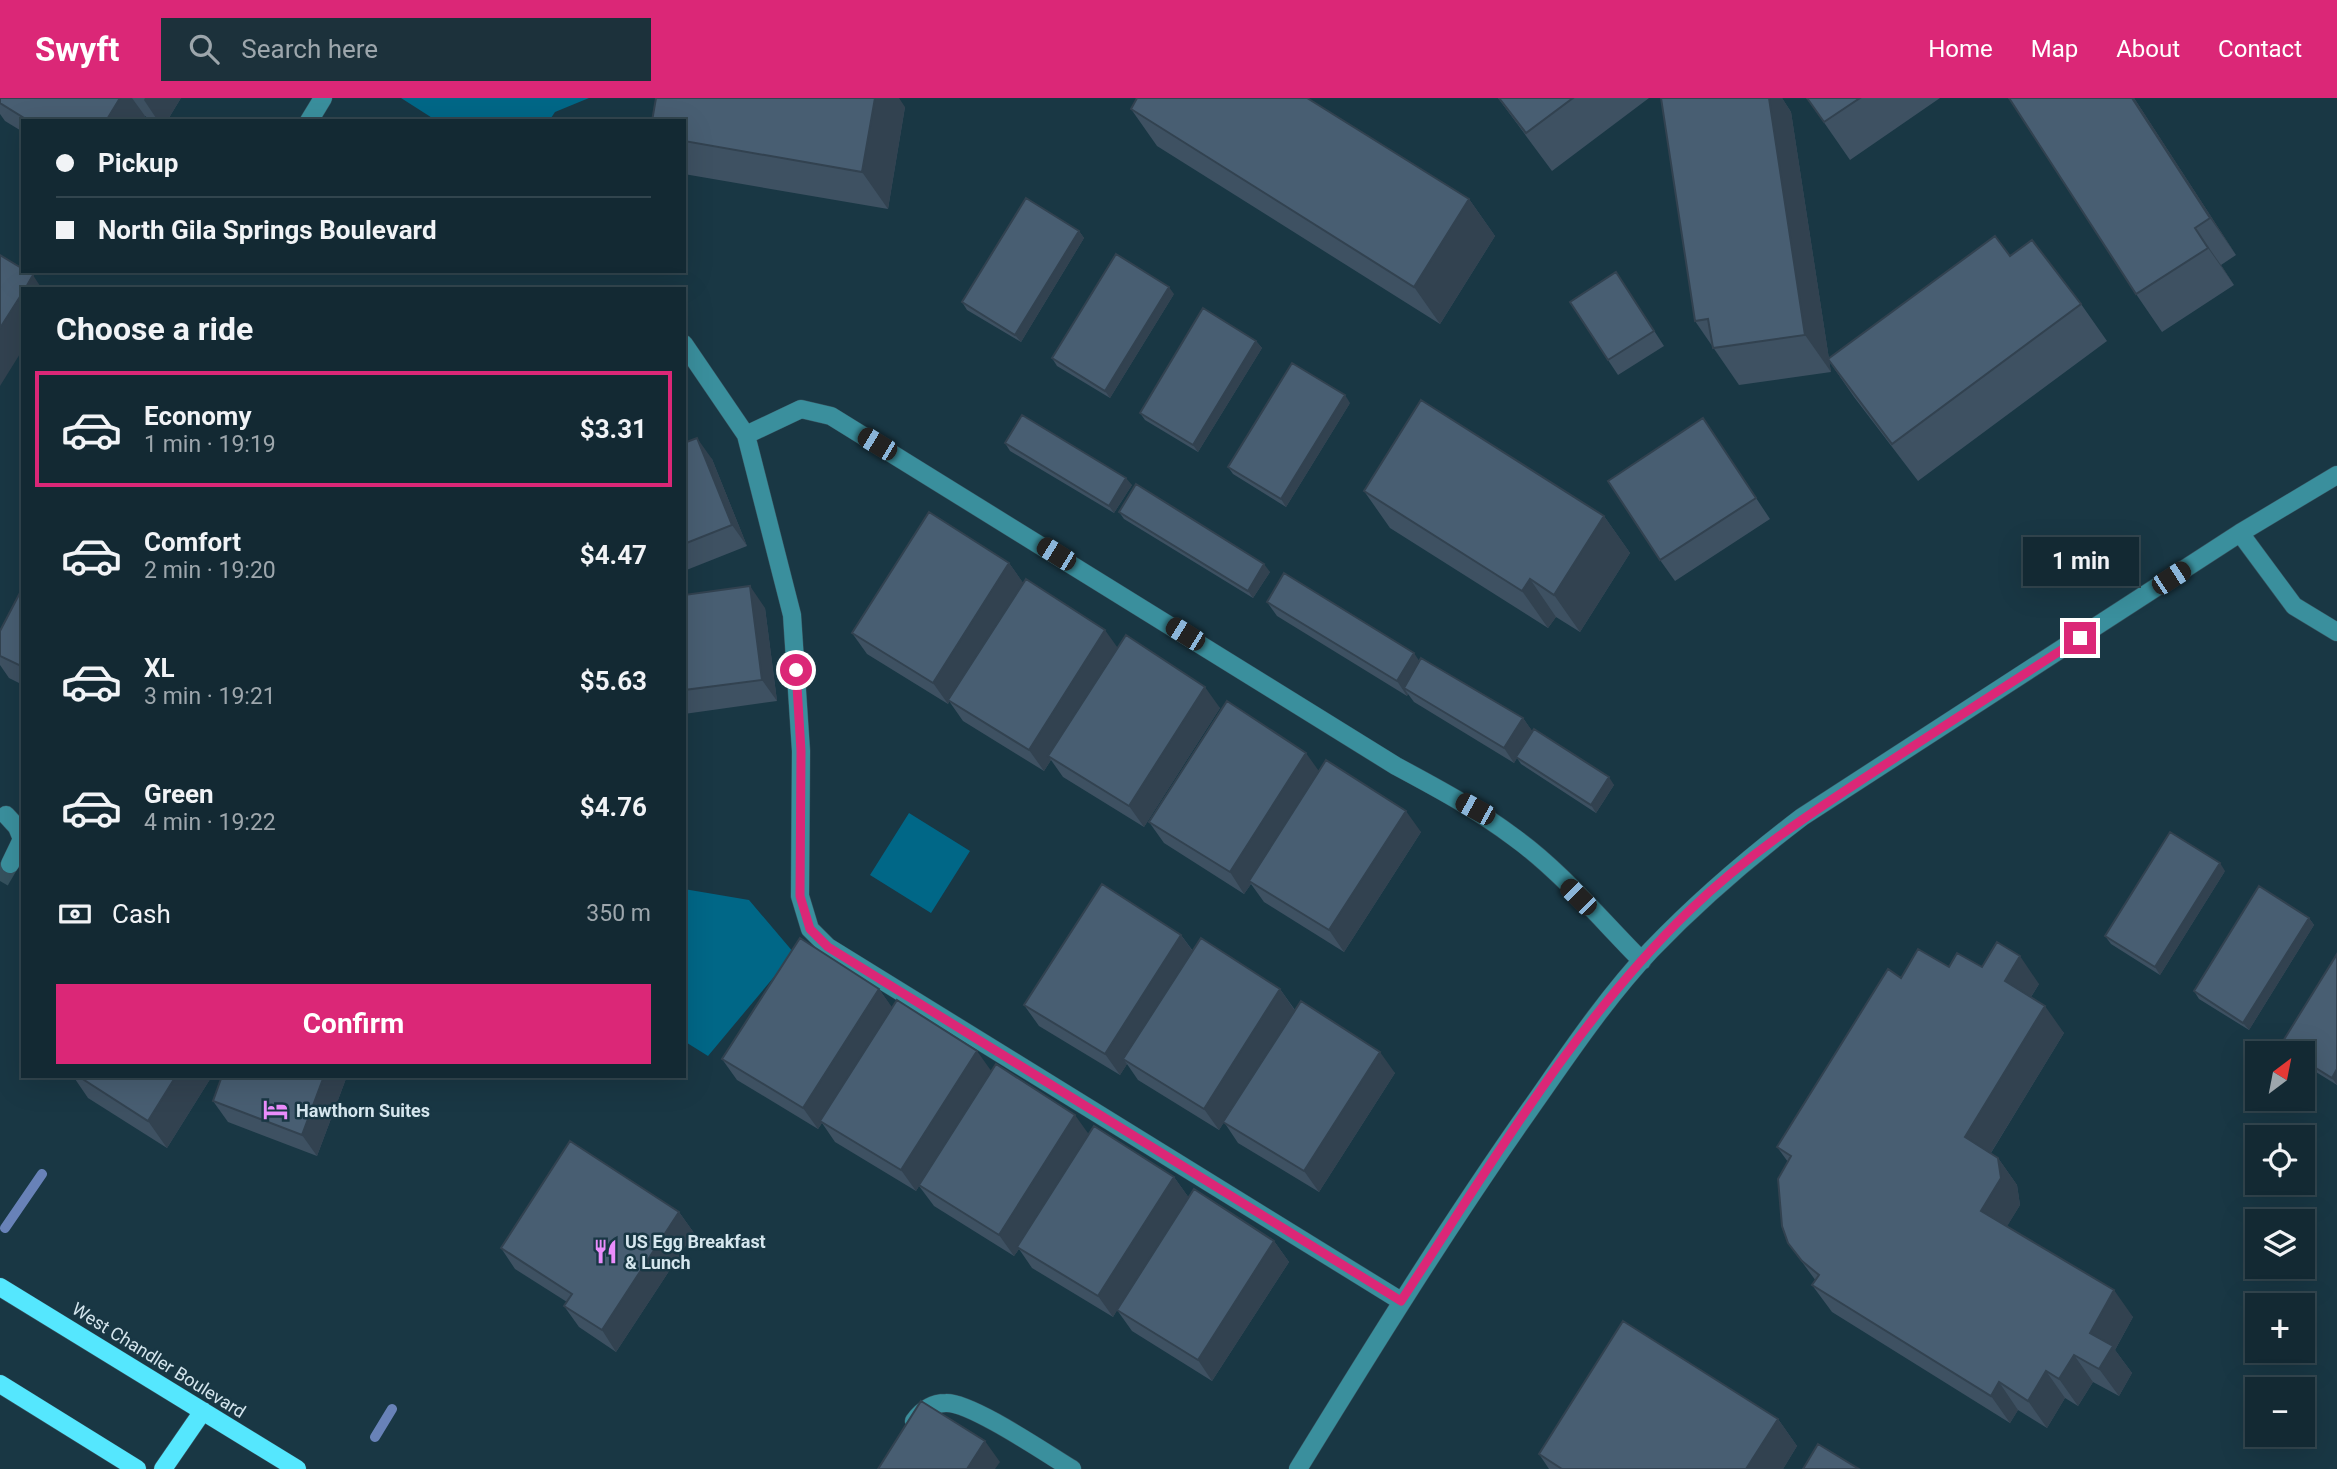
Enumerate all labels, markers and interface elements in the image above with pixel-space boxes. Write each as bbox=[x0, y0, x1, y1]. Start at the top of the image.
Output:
search box bbox=[161, 18, 651, 81]
text: Swyft bbox=[35, 30, 119, 69]
icon: search bbox=[185, 30, 223, 68]
text: Search here bbox=[241, 34, 378, 64]
text: Home bbox=[1928, 35, 1993, 63]
text: Map bbox=[2031, 35, 2078, 63]
text: About bbox=[2116, 35, 2180, 63]
text: Contact bbox=[2218, 35, 2302, 63]
text: Pickup bbox=[98, 148, 178, 178]
text: North Gila Springs Boulevard bbox=[98, 215, 437, 245]
text: Choose a ride bbox=[56, 310, 253, 348]
icon: car bbox=[60, 398, 123, 461]
text: Economy bbox=[144, 401, 251, 431]
text: $3.31 bbox=[580, 414, 647, 444]
car bbox=[854, 424, 901, 464]
text: 1 min · 19:19 bbox=[144, 431, 276, 458]
icon: car bbox=[60, 524, 123, 587]
text: Comfort bbox=[144, 527, 241, 557]
car bbox=[1033, 534, 1080, 574]
callout: 1 min bbox=[2022, 536, 2138, 586]
text: $4.47 bbox=[580, 540, 647, 570]
text: 1 min bbox=[2052, 548, 2110, 575]
text: 2 min · 19:20 bbox=[144, 557, 276, 584]
car bbox=[2148, 558, 2195, 598]
car bbox=[1162, 614, 1209, 654]
route end bbox=[2064, 622, 2096, 654]
icon: car bbox=[60, 650, 123, 713]
text: XL bbox=[144, 653, 175, 683]
route start bbox=[780, 654, 812, 686]
text: $5.63 bbox=[580, 666, 647, 696]
text: 3 min · 19:21 bbox=[144, 683, 276, 710]
icon: car bbox=[60, 776, 123, 839]
text: Green bbox=[144, 779, 214, 809]
car bbox=[1452, 790, 1499, 828]
text: $4.76 bbox=[580, 792, 647, 822]
text: 4 min · 19:22 bbox=[144, 809, 276, 836]
car bbox=[1556, 875, 1601, 919]
icon: cash bbox=[56, 895, 94, 933]
text: Cash bbox=[112, 899, 171, 929]
text: 350 m bbox=[586, 900, 651, 927]
button: Confirm bbox=[56, 984, 651, 1064]
north arrow bbox=[2245, 1041, 2315, 1111]
map controls bbox=[2245, 1041, 2315, 1447]
hotel icon: Hawthorn Suites bbox=[262, 1096, 290, 1124]
place label: Hawthorn Suites bbox=[296, 1100, 430, 1121]
button: locate bbox=[2245, 1125, 2315, 1195]
button: layers bbox=[2245, 1209, 2315, 1279]
place label: US Egg Breakfast & Lunch bbox=[625, 1231, 766, 1273]
restaurant icon: US Egg Breakfast & Lunch bbox=[591, 1237, 619, 1265]
button: + bbox=[2245, 1293, 2315, 1363]
street label: West Chandler Boulevard bbox=[68, 1298, 250, 1422]
button: − bbox=[2245, 1377, 2315, 1447]

